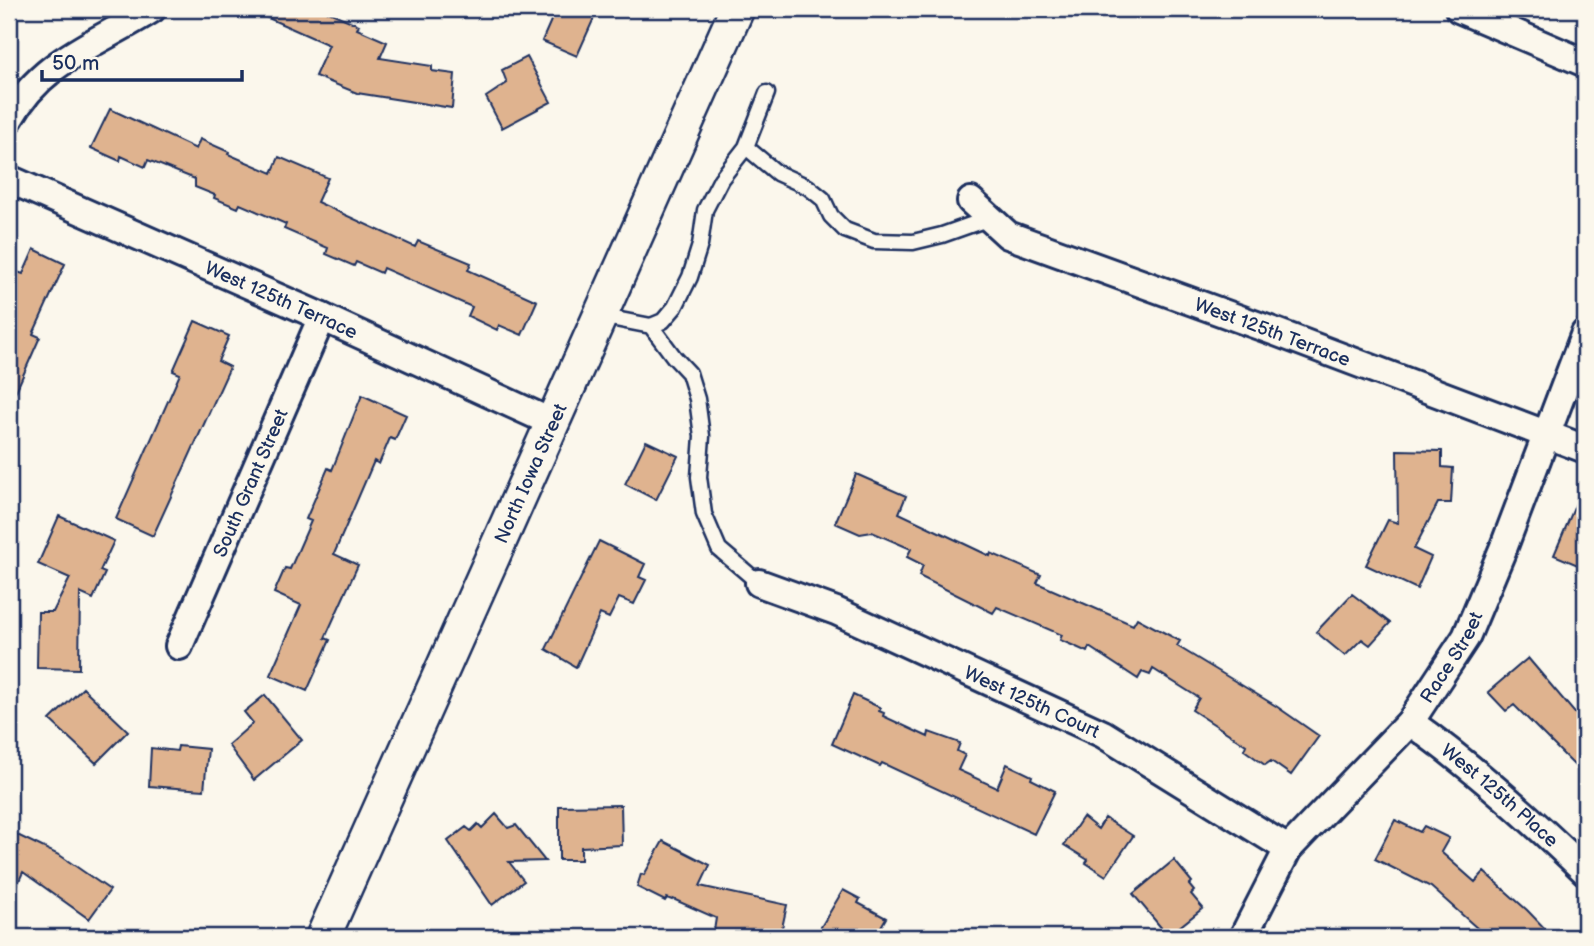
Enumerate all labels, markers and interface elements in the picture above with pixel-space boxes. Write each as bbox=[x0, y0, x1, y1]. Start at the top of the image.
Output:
scale bar bbox=[42, 38, 242, 82]
text: 50 m bbox=[52, 51, 99, 76]
street label: West 125th Terrace bbox=[201, 257, 361, 345]
street label: West 125th Terrace bbox=[1191, 294, 1353, 372]
street label: North Iowa Street bbox=[490, 400, 573, 547]
street label: South Grant Street bbox=[209, 406, 294, 561]
street label: Race Street bbox=[1416, 608, 1488, 708]
street label: West 125th Court bbox=[960, 662, 1103, 744]
street label: West 125th Place bbox=[1436, 739, 1562, 853]

